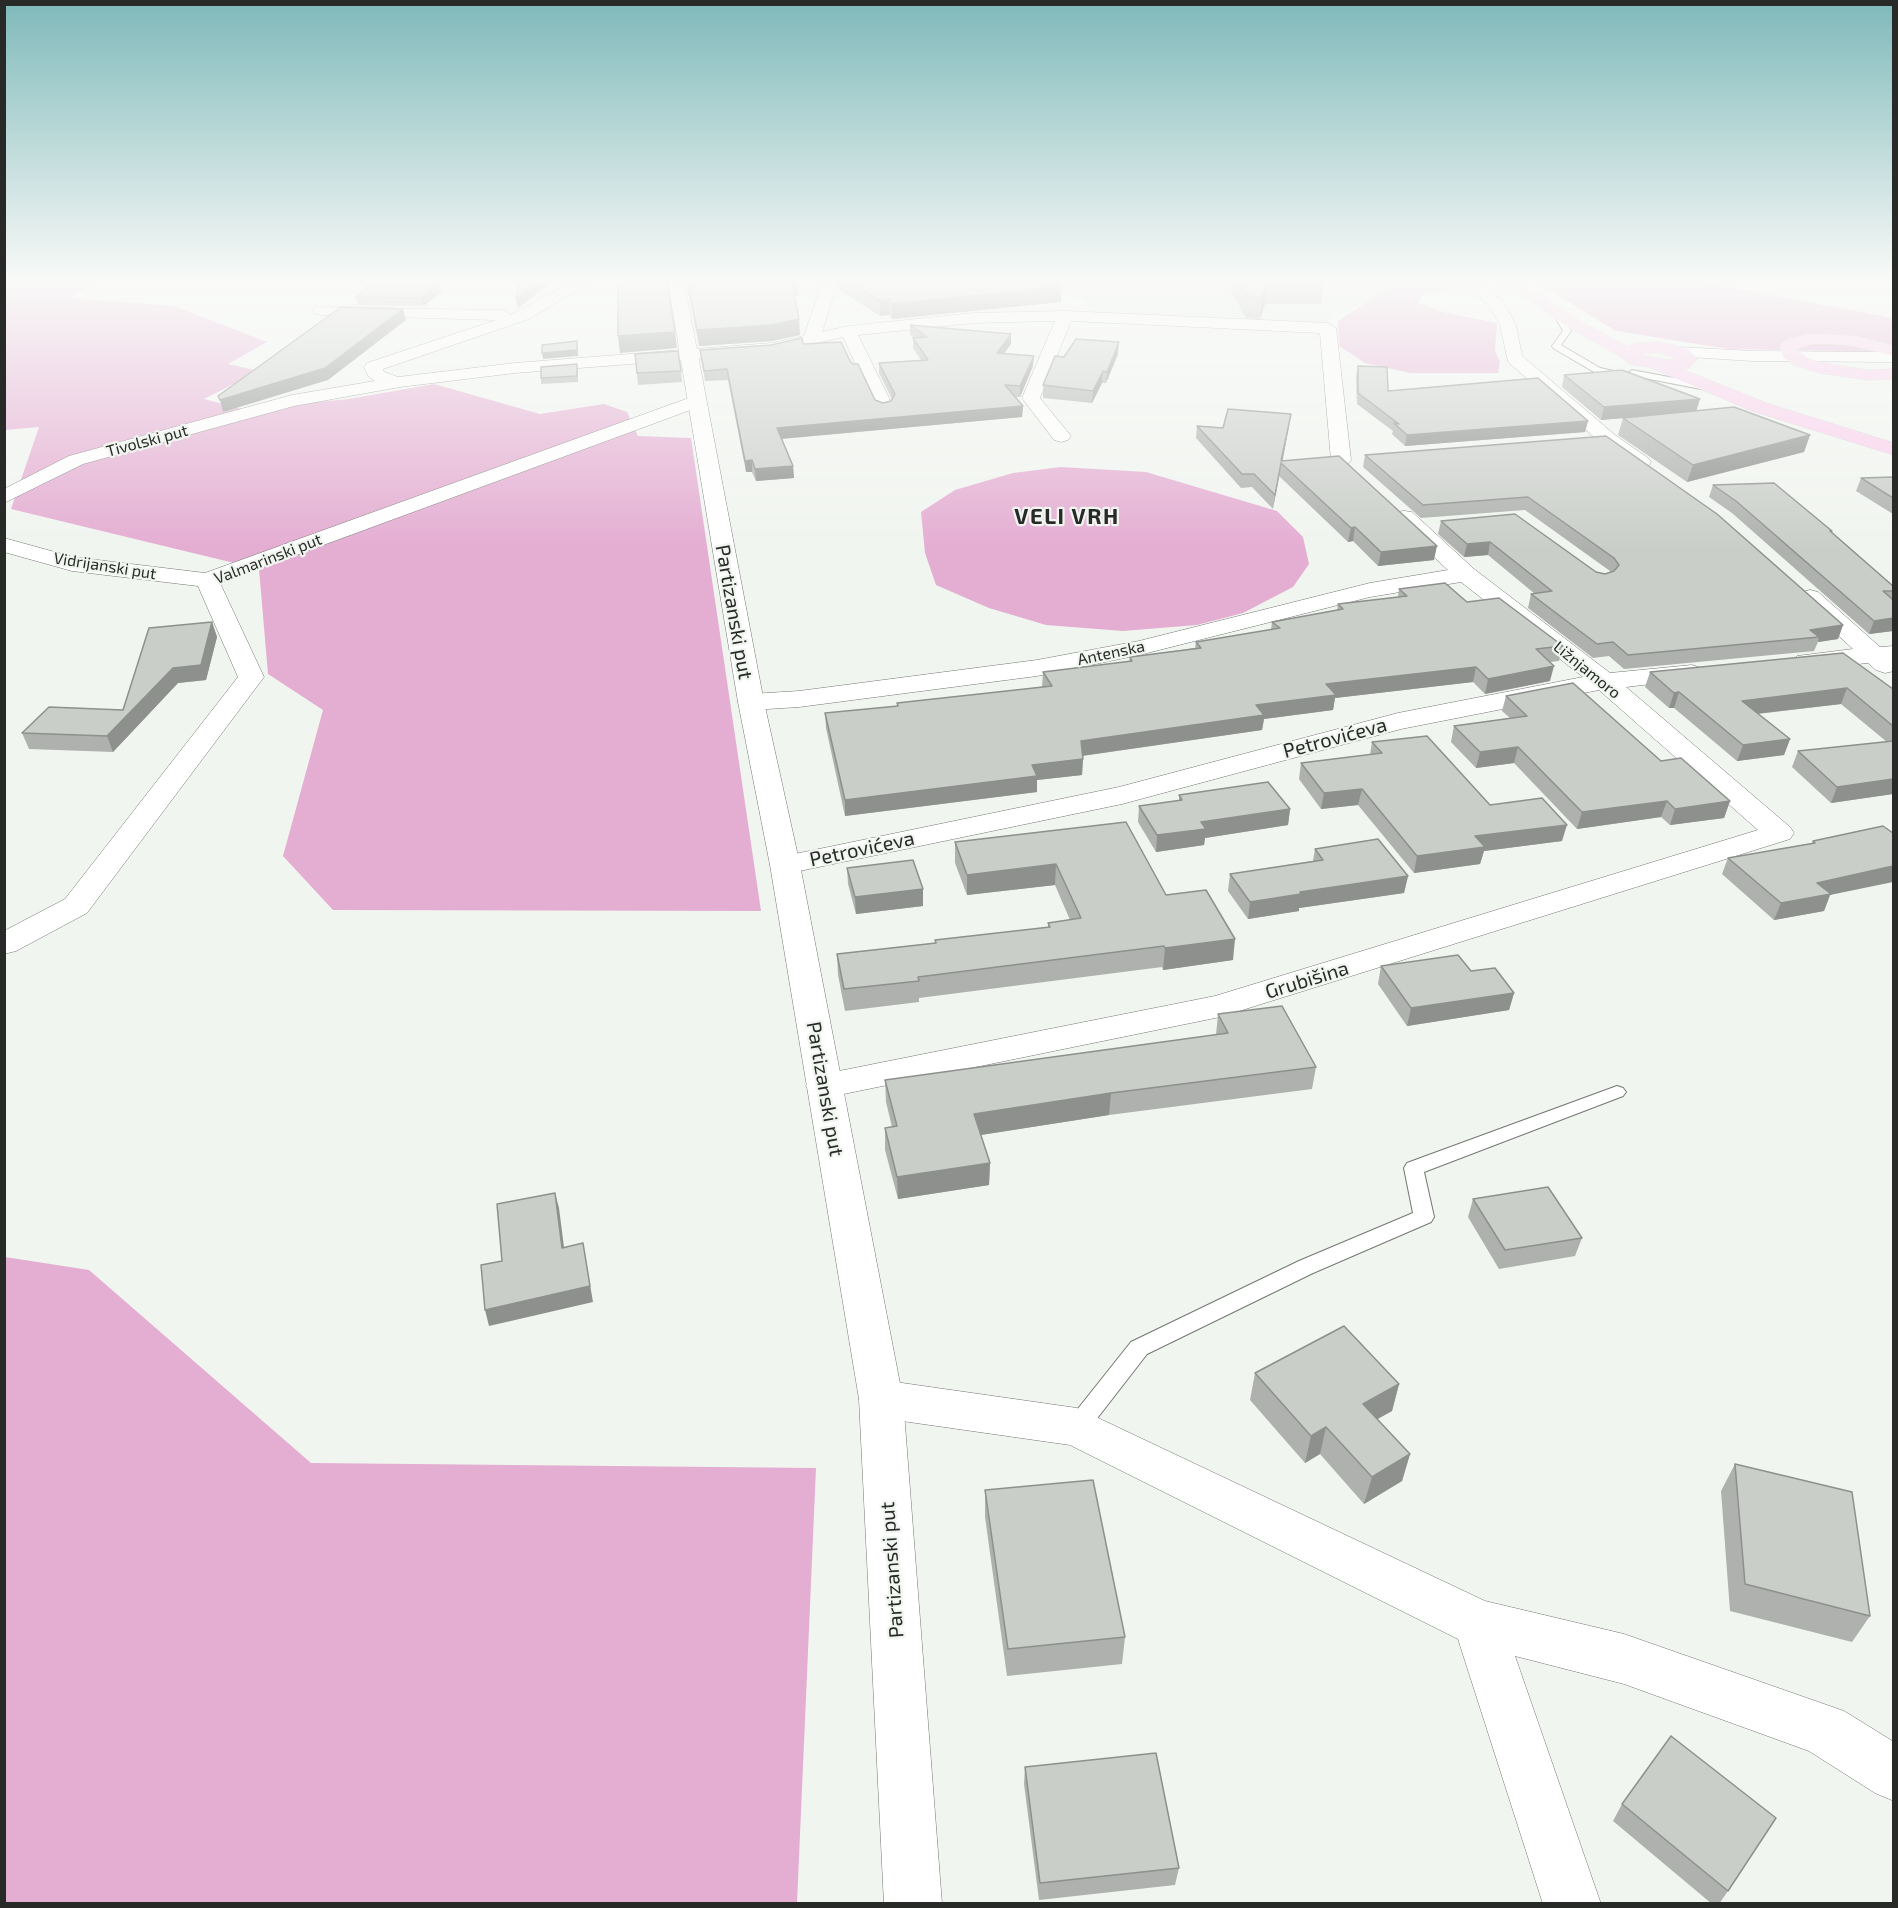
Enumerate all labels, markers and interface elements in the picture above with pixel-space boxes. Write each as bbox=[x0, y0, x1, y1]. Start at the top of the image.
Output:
street label: Tivolski put bbox=[104, 421, 190, 461]
district label: VELI VRH bbox=[1014, 504, 1120, 530]
street label: Valmarinski put bbox=[212, 530, 324, 588]
street label: Partizanski put bbox=[710, 543, 758, 681]
street label: Vidrijanski put bbox=[52, 548, 158, 584]
street label: Antenska bbox=[1076, 637, 1146, 669]
street label: Ližnjamoro bbox=[1550, 637, 1624, 703]
street label: Petrovićeva bbox=[1281, 713, 1389, 763]
street label: Petrovićeva bbox=[807, 826, 917, 872]
street label: Grubišina bbox=[1262, 956, 1352, 1004]
street label: Partizanski put bbox=[801, 1020, 849, 1158]
street label: Partizanski put bbox=[875, 1501, 909, 1639]

